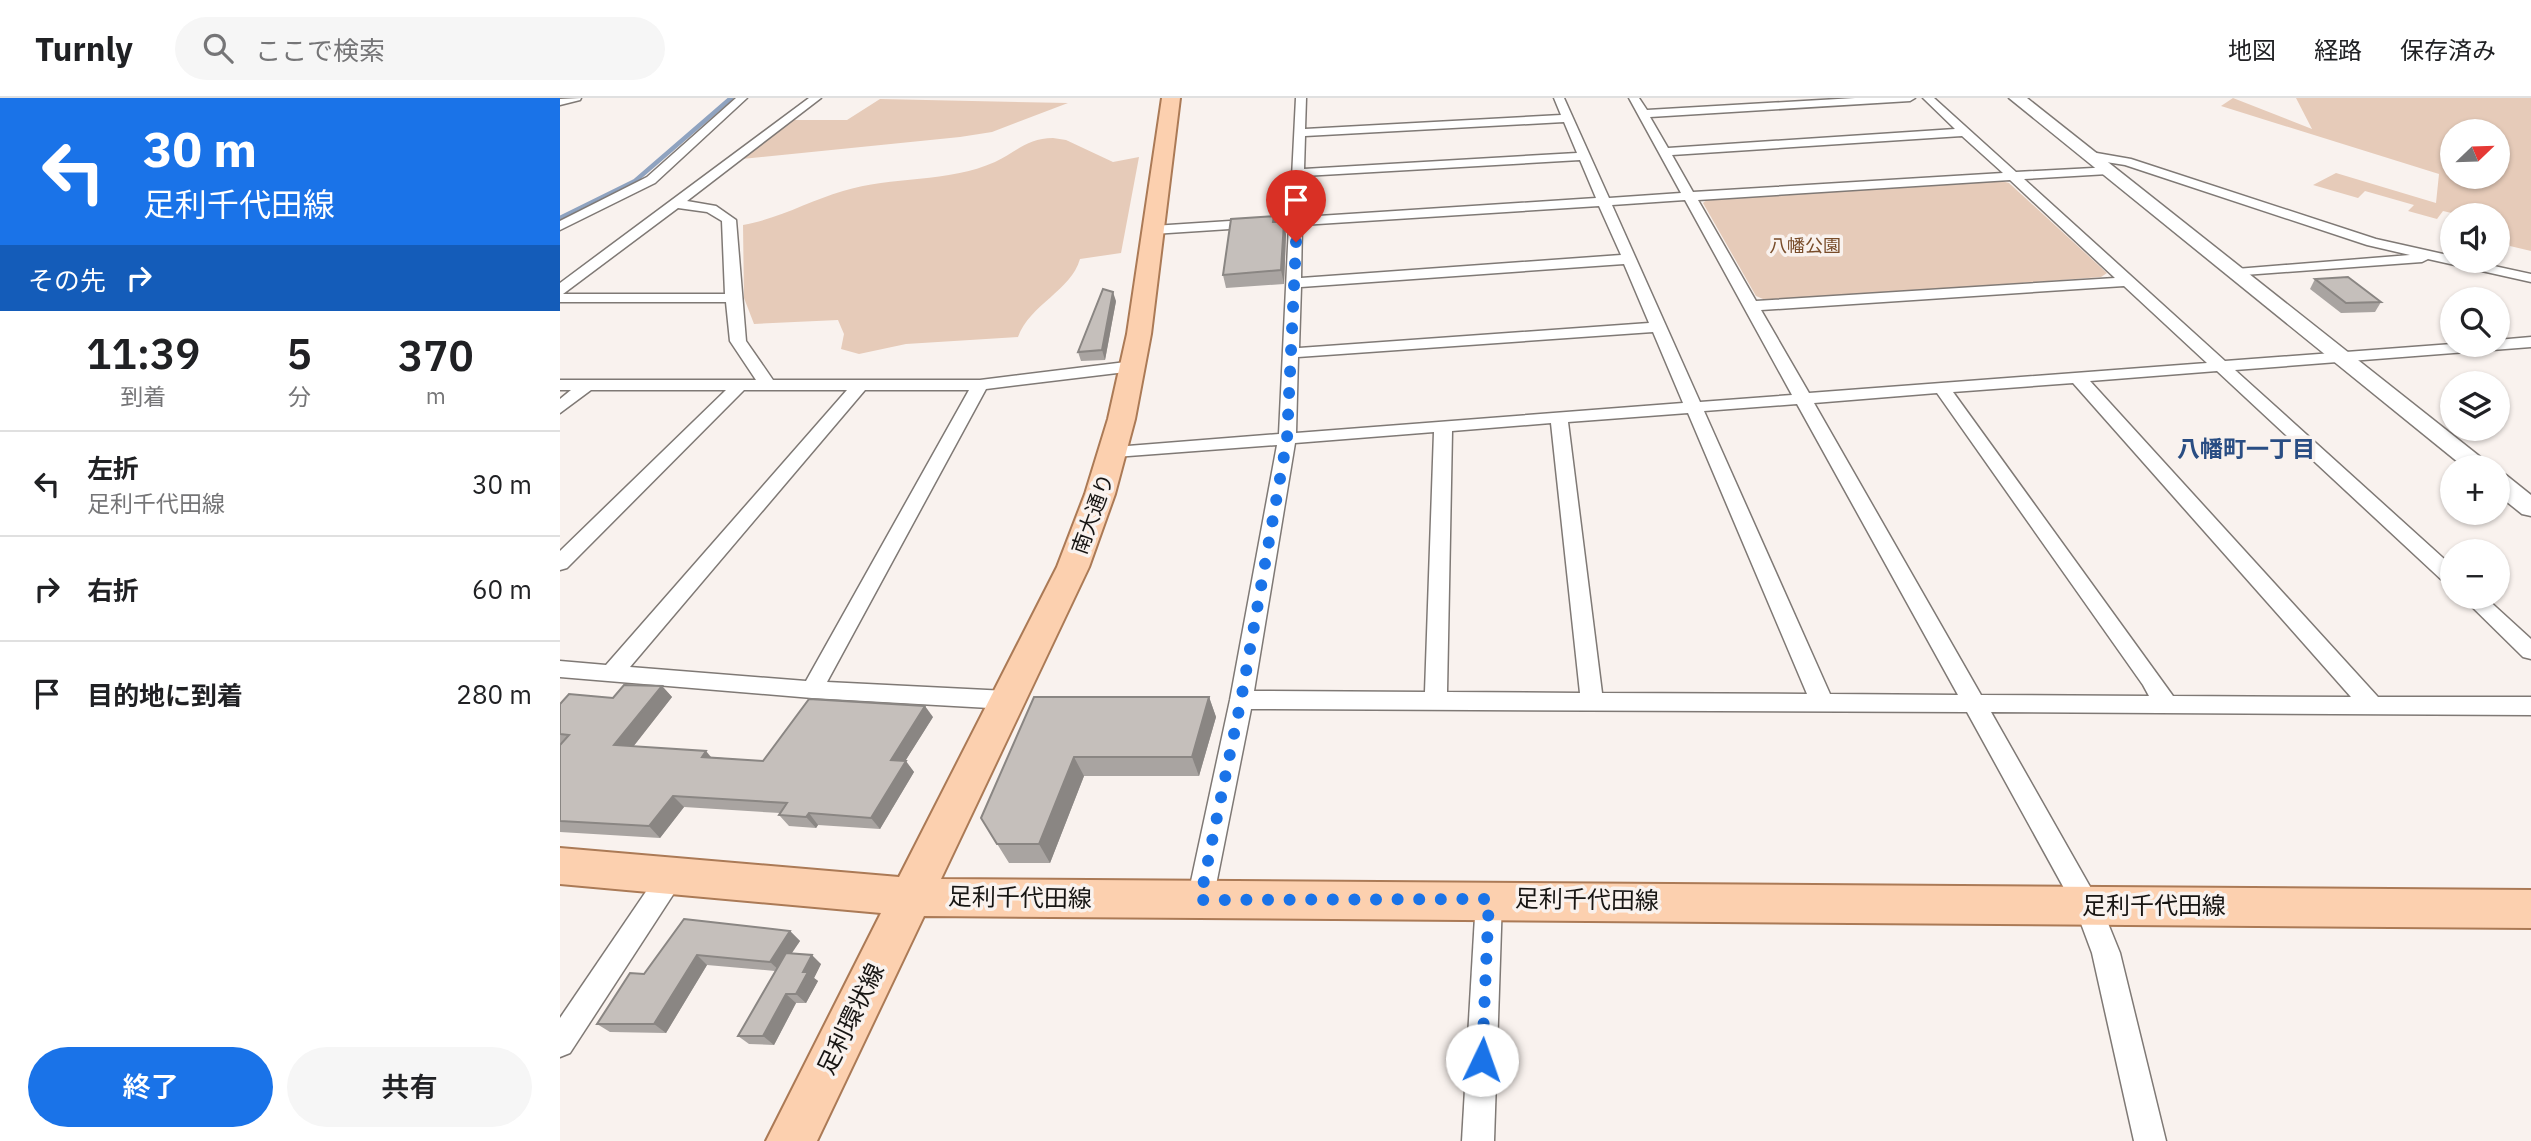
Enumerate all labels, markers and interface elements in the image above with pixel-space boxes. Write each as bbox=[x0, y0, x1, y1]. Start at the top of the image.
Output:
search box bbox=[175, 17, 665, 80]
text: Turnly bbox=[35, 27, 133, 70]
icon: search bbox=[199, 29, 237, 67]
text: ここで検索 bbox=[255, 33, 385, 67]
text: 地図 bbox=[2228, 34, 2276, 66]
text: 経路 bbox=[2314, 34, 2362, 66]
text: 保存済み bbox=[2400, 34, 2496, 66]
text: 30 m bbox=[143, 117, 257, 180]
north arrow bbox=[2440, 119, 2510, 189]
map controls bbox=[2440, 119, 2510, 609]
icon: left bbox=[28, 126, 119, 217]
pin bbox=[1266, 170, 1326, 242]
icon: arrive bbox=[1277, 181, 1315, 219]
text: 足利千代田線 bbox=[143, 183, 335, 225]
button: sound bbox=[2440, 203, 2510, 273]
park label: 八幡公園 bbox=[1769, 234, 1841, 257]
icon: right bbox=[120, 259, 158, 297]
text: その先 bbox=[28, 263, 106, 297]
button: search bbox=[2440, 287, 2510, 357]
text: 11:39 bbox=[86, 326, 200, 381]
text: 5 bbox=[287, 326, 312, 381]
text: 370 bbox=[398, 328, 474, 383]
button: layers bbox=[2440, 371, 2510, 441]
text: m bbox=[426, 380, 446, 410]
text: 到着 bbox=[120, 381, 166, 411]
text: 分 bbox=[288, 381, 311, 411]
district label: 八幡町一丁目 bbox=[2177, 433, 2315, 463]
text: 左折 bbox=[87, 451, 139, 485]
button: + bbox=[2440, 455, 2510, 525]
icon: left bbox=[28, 465, 66, 503]
text: 30 m bbox=[472, 467, 532, 501]
street label: 南大通り bbox=[1065, 469, 1120, 558]
text: 足利千代田線 bbox=[87, 488, 225, 518]
button: − bbox=[2440, 539, 2510, 609]
icon: right bbox=[28, 570, 66, 608]
text: 60 m bbox=[472, 572, 532, 606]
text: 右折 bbox=[87, 573, 139, 607]
icon: arrive bbox=[28, 675, 66, 713]
text: 280 m bbox=[456, 677, 532, 711]
text: 目的地に到着 bbox=[87, 678, 243, 712]
street label: 足利千代田線 bbox=[948, 880, 1092, 914]
street label: 足利千代田線 bbox=[1515, 882, 1659, 916]
street label: 足利千代田線 bbox=[2082, 889, 2226, 921]
street label: 足利環状線 bbox=[809, 958, 891, 1080]
position arrow bbox=[1445, 1023, 1519, 1097]
button: 終了 bbox=[28, 1047, 273, 1127]
button: 共有 bbox=[287, 1047, 532, 1127]

